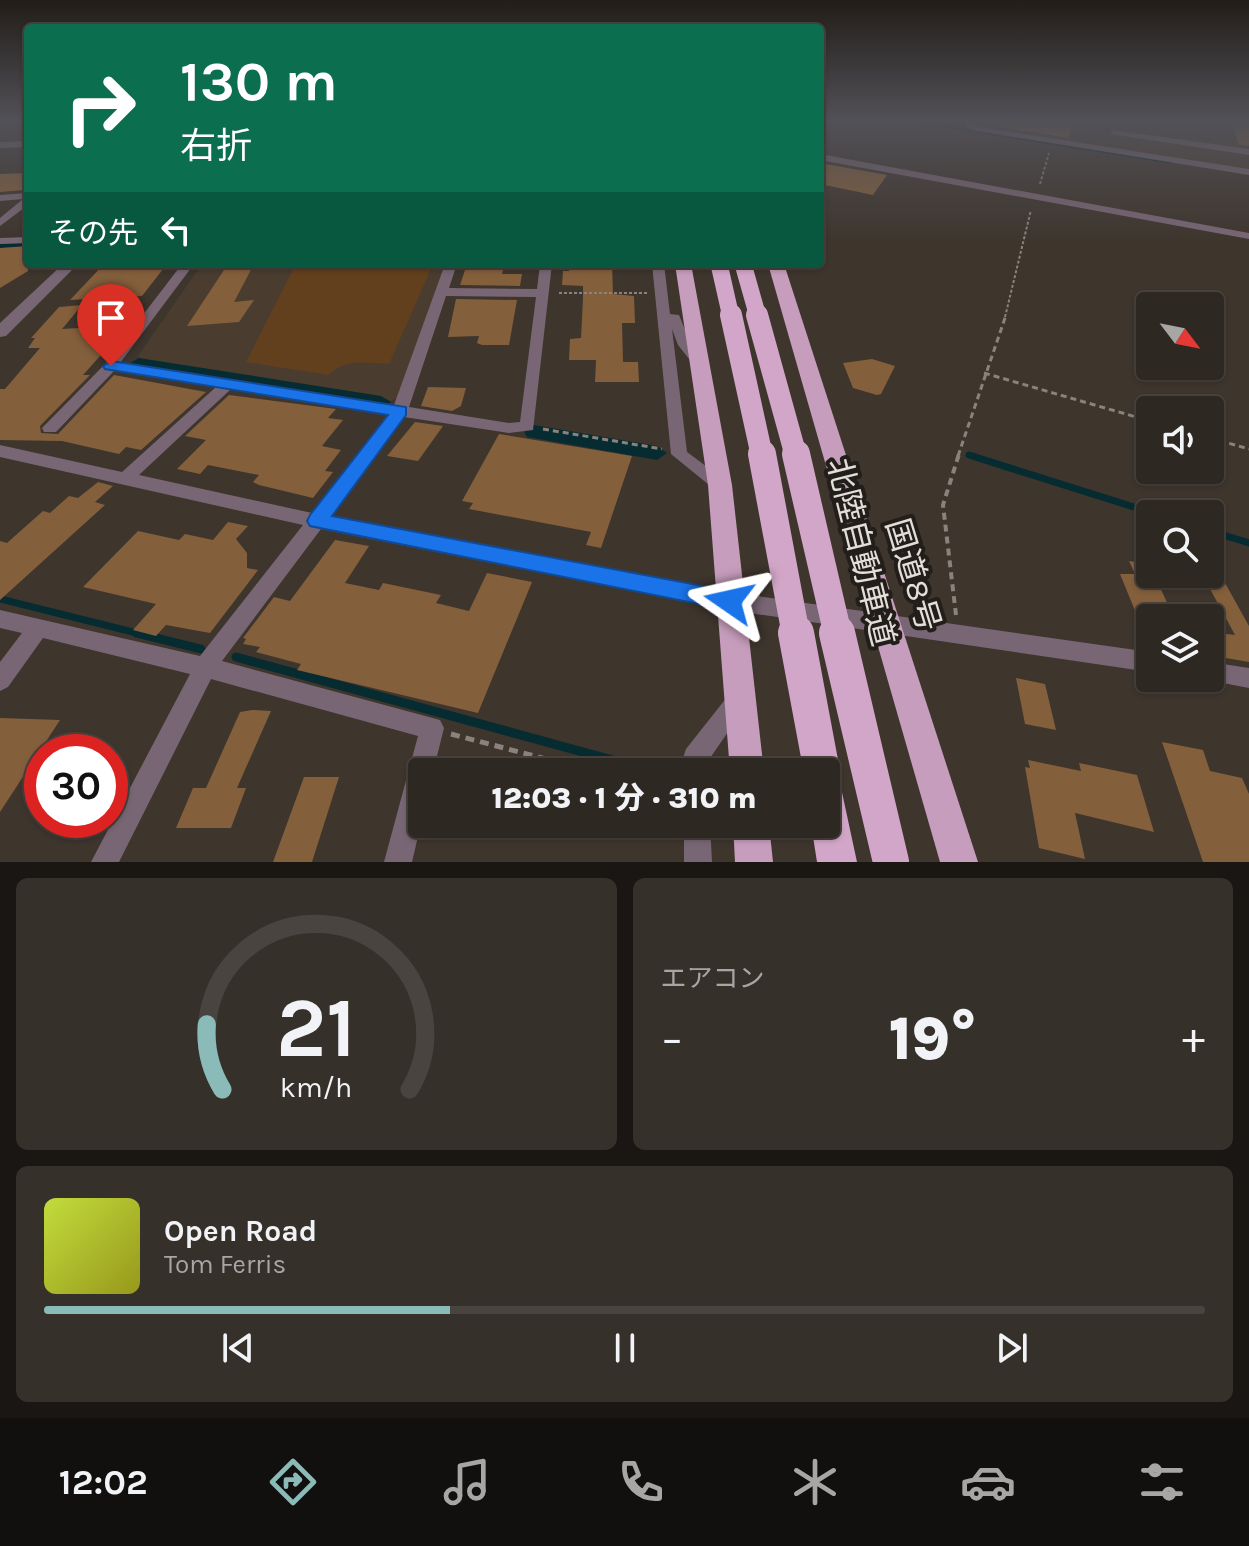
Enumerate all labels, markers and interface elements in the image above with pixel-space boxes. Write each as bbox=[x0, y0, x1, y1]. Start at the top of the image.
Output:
text: 130 m bbox=[180, 49, 338, 114]
icon: right bbox=[48, 56, 152, 160]
text: 右折 bbox=[180, 125, 252, 167]
icon: left bbox=[154, 208, 198, 252]
text: その先 bbox=[48, 215, 138, 251]
pin bbox=[77, 284, 145, 366]
north arrow bbox=[1136, 292, 1224, 380]
map controls bbox=[1136, 292, 1224, 692]
icon: arrive bbox=[89, 296, 133, 340]
button: sound bbox=[1136, 396, 1224, 484]
street label: 北陸自動車道 bbox=[820, 454, 902, 650]
button: search bbox=[1136, 500, 1224, 588]
street label: 国道8号 bbox=[878, 514, 948, 636]
position arrow bbox=[687, 559, 771, 643]
button: layers bbox=[1136, 604, 1224, 692]
speed limit sign: 30 bbox=[24, 734, 128, 838]
text: 12:03 · 1 分 · 310 m bbox=[491, 780, 757, 816]
text: エアコン bbox=[661, 963, 765, 994]
text: 21 bbox=[276, 980, 356, 1077]
text: 19° bbox=[889, 1004, 977, 1074]
text: − bbox=[661, 1013, 684, 1064]
text: + bbox=[1182, 1013, 1205, 1064]
text: km/h bbox=[280, 1071, 352, 1104]
text: Open Road bbox=[164, 1213, 317, 1249]
text: Tom Ferris bbox=[164, 1249, 286, 1280]
icon: previous bbox=[216, 1326, 260, 1370]
icon: pause bbox=[603, 1326, 647, 1370]
icon: next bbox=[990, 1326, 1034, 1370]
icon: directions bbox=[265, 1454, 321, 1510]
icon: music bbox=[439, 1454, 495, 1510]
icon: phone bbox=[613, 1454, 669, 1510]
icon: climate bbox=[787, 1454, 843, 1510]
icon: car bbox=[960, 1454, 1016, 1510]
icon: filters bbox=[1134, 1454, 1190, 1510]
text: 12:02 bbox=[59, 1461, 148, 1503]

